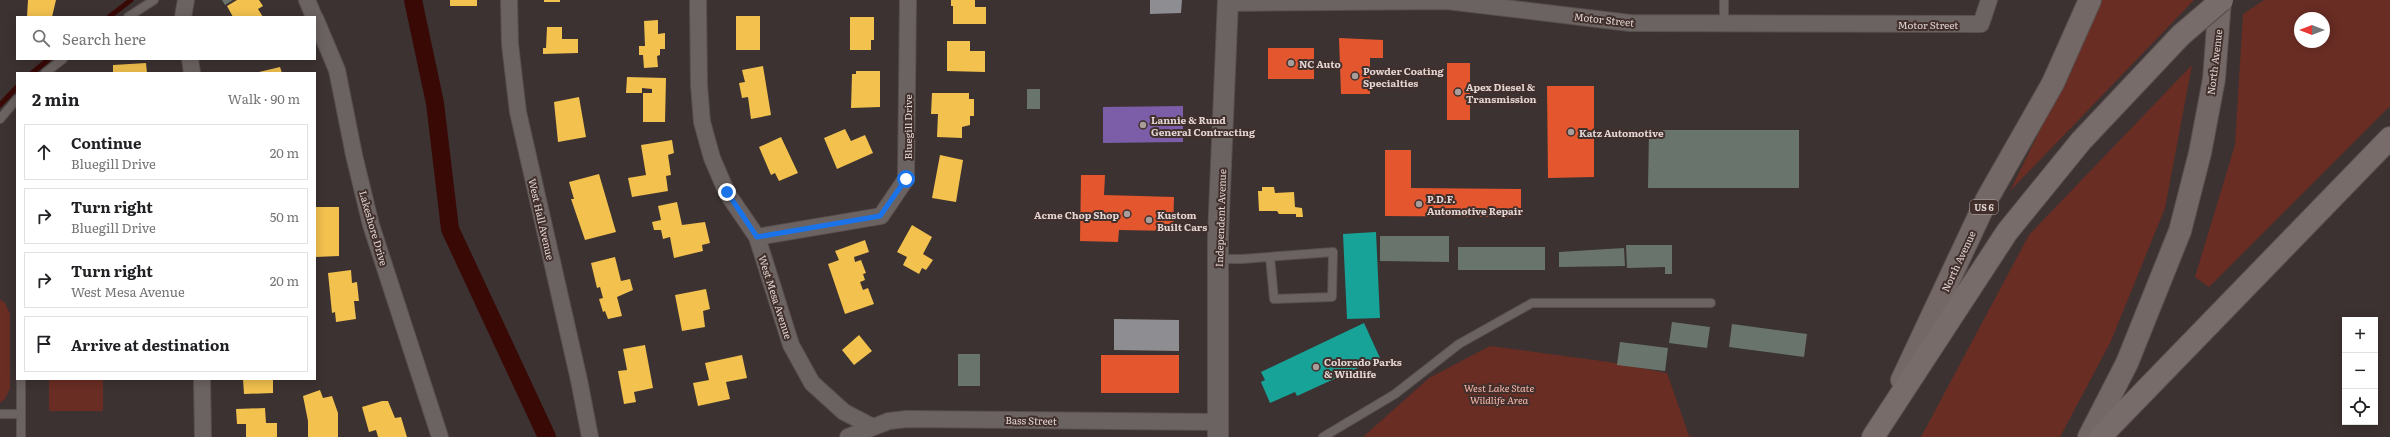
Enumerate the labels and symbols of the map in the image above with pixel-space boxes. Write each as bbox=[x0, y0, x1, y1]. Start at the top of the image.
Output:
street label: Motor Street bbox=[1573, 8, 1635, 30]
north arrow bbox=[2294, 12, 2330, 48]
street label: Motor Street bbox=[1898, 17, 1958, 32]
street label: North Avenue bbox=[2203, 28, 2225, 96]
place label: NC Auto bbox=[1299, 56, 1341, 71]
marker: NC Auto bbox=[1286, 58, 1296, 68]
place label: Powder Coating Specialties bbox=[1363, 63, 1445, 90]
marker: Powder Coating Specialties bbox=[1350, 71, 1360, 81]
place label: Apex Diesel & Transmission bbox=[1466, 79, 1537, 106]
marker: Apex Diesel & Transmission bbox=[1453, 87, 1463, 97]
street label: Bluegill Drive bbox=[900, 94, 915, 160]
place label: Lannie & Rund General Contracting bbox=[1151, 112, 1256, 139]
marker: Lannie & Rund General Contracting bbox=[1138, 120, 1148, 130]
place label: Katz Automotive bbox=[1579, 125, 1664, 140]
marker: Katz Automotive bbox=[1566, 127, 1576, 137]
street label: Independent Avenue bbox=[1211, 169, 1229, 267]
route start bbox=[897, 170, 915, 188]
street label: West Hall Avenue bbox=[525, 177, 559, 261]
route end bbox=[718, 183, 736, 201]
street label: Lakeshore Drive bbox=[356, 189, 392, 267]
place label: P.D.F. Automotive Repair bbox=[1427, 191, 1523, 218]
marker: P.D.F. Automotive Repair bbox=[1414, 199, 1424, 209]
road number: US 6 bbox=[1970, 200, 1998, 214]
place label: Acme Chop Shop bbox=[1034, 207, 1119, 222]
place label: Kustom Built Cars bbox=[1157, 207, 1207, 234]
marker: Acme Chop Shop bbox=[1122, 209, 1132, 219]
marker: Kustom Built Cars bbox=[1144, 215, 1154, 225]
street label: North Avenue bbox=[1937, 228, 1979, 294]
street label: West Mesa Avenue bbox=[755, 253, 797, 341]
place label: Colorado Parks & Wildlife bbox=[1324, 354, 1402, 381]
marker: Colorado Parks & Wildlife bbox=[1311, 362, 1321, 372]
park label: West Lake State Wildlife Area bbox=[1464, 380, 1534, 407]
street label: Bass Street bbox=[1005, 412, 1057, 428]

